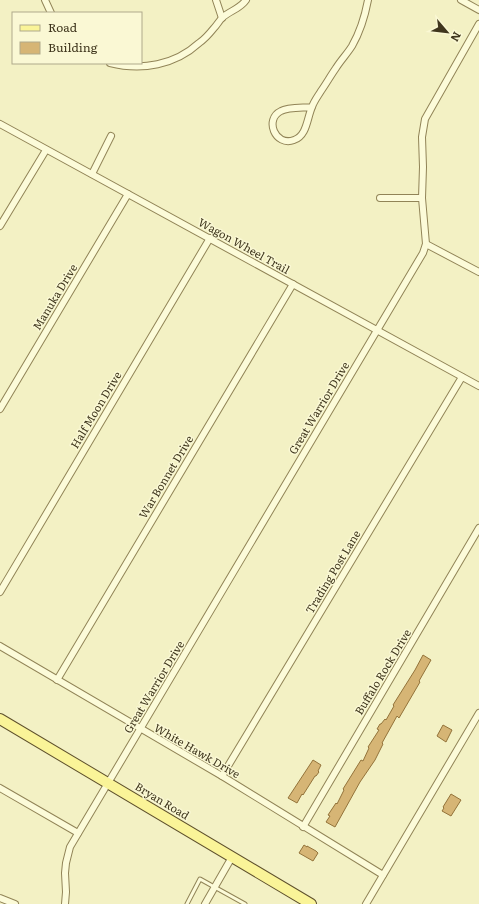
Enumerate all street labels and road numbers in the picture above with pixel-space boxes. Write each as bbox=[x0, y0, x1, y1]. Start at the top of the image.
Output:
street label: Wagon Wheel Trail bbox=[196, 213, 293, 277]
street label: Manuka Drive bbox=[28, 260, 80, 332]
street label: Great Warrior Drive bbox=[284, 358, 352, 457]
street label: Half Moon Drive bbox=[66, 368, 125, 451]
street label: War Bonnet Drive bbox=[134, 432, 196, 521]
street label: Trading Post Lane bbox=[301, 526, 364, 616]
street label: Buffalo Rock Drive bbox=[350, 625, 414, 717]
street label: Great Warrior Drive bbox=[119, 637, 187, 736]
street label: White Hawk Drive bbox=[152, 719, 244, 781]
street label: Bryan Road bbox=[132, 778, 193, 823]

